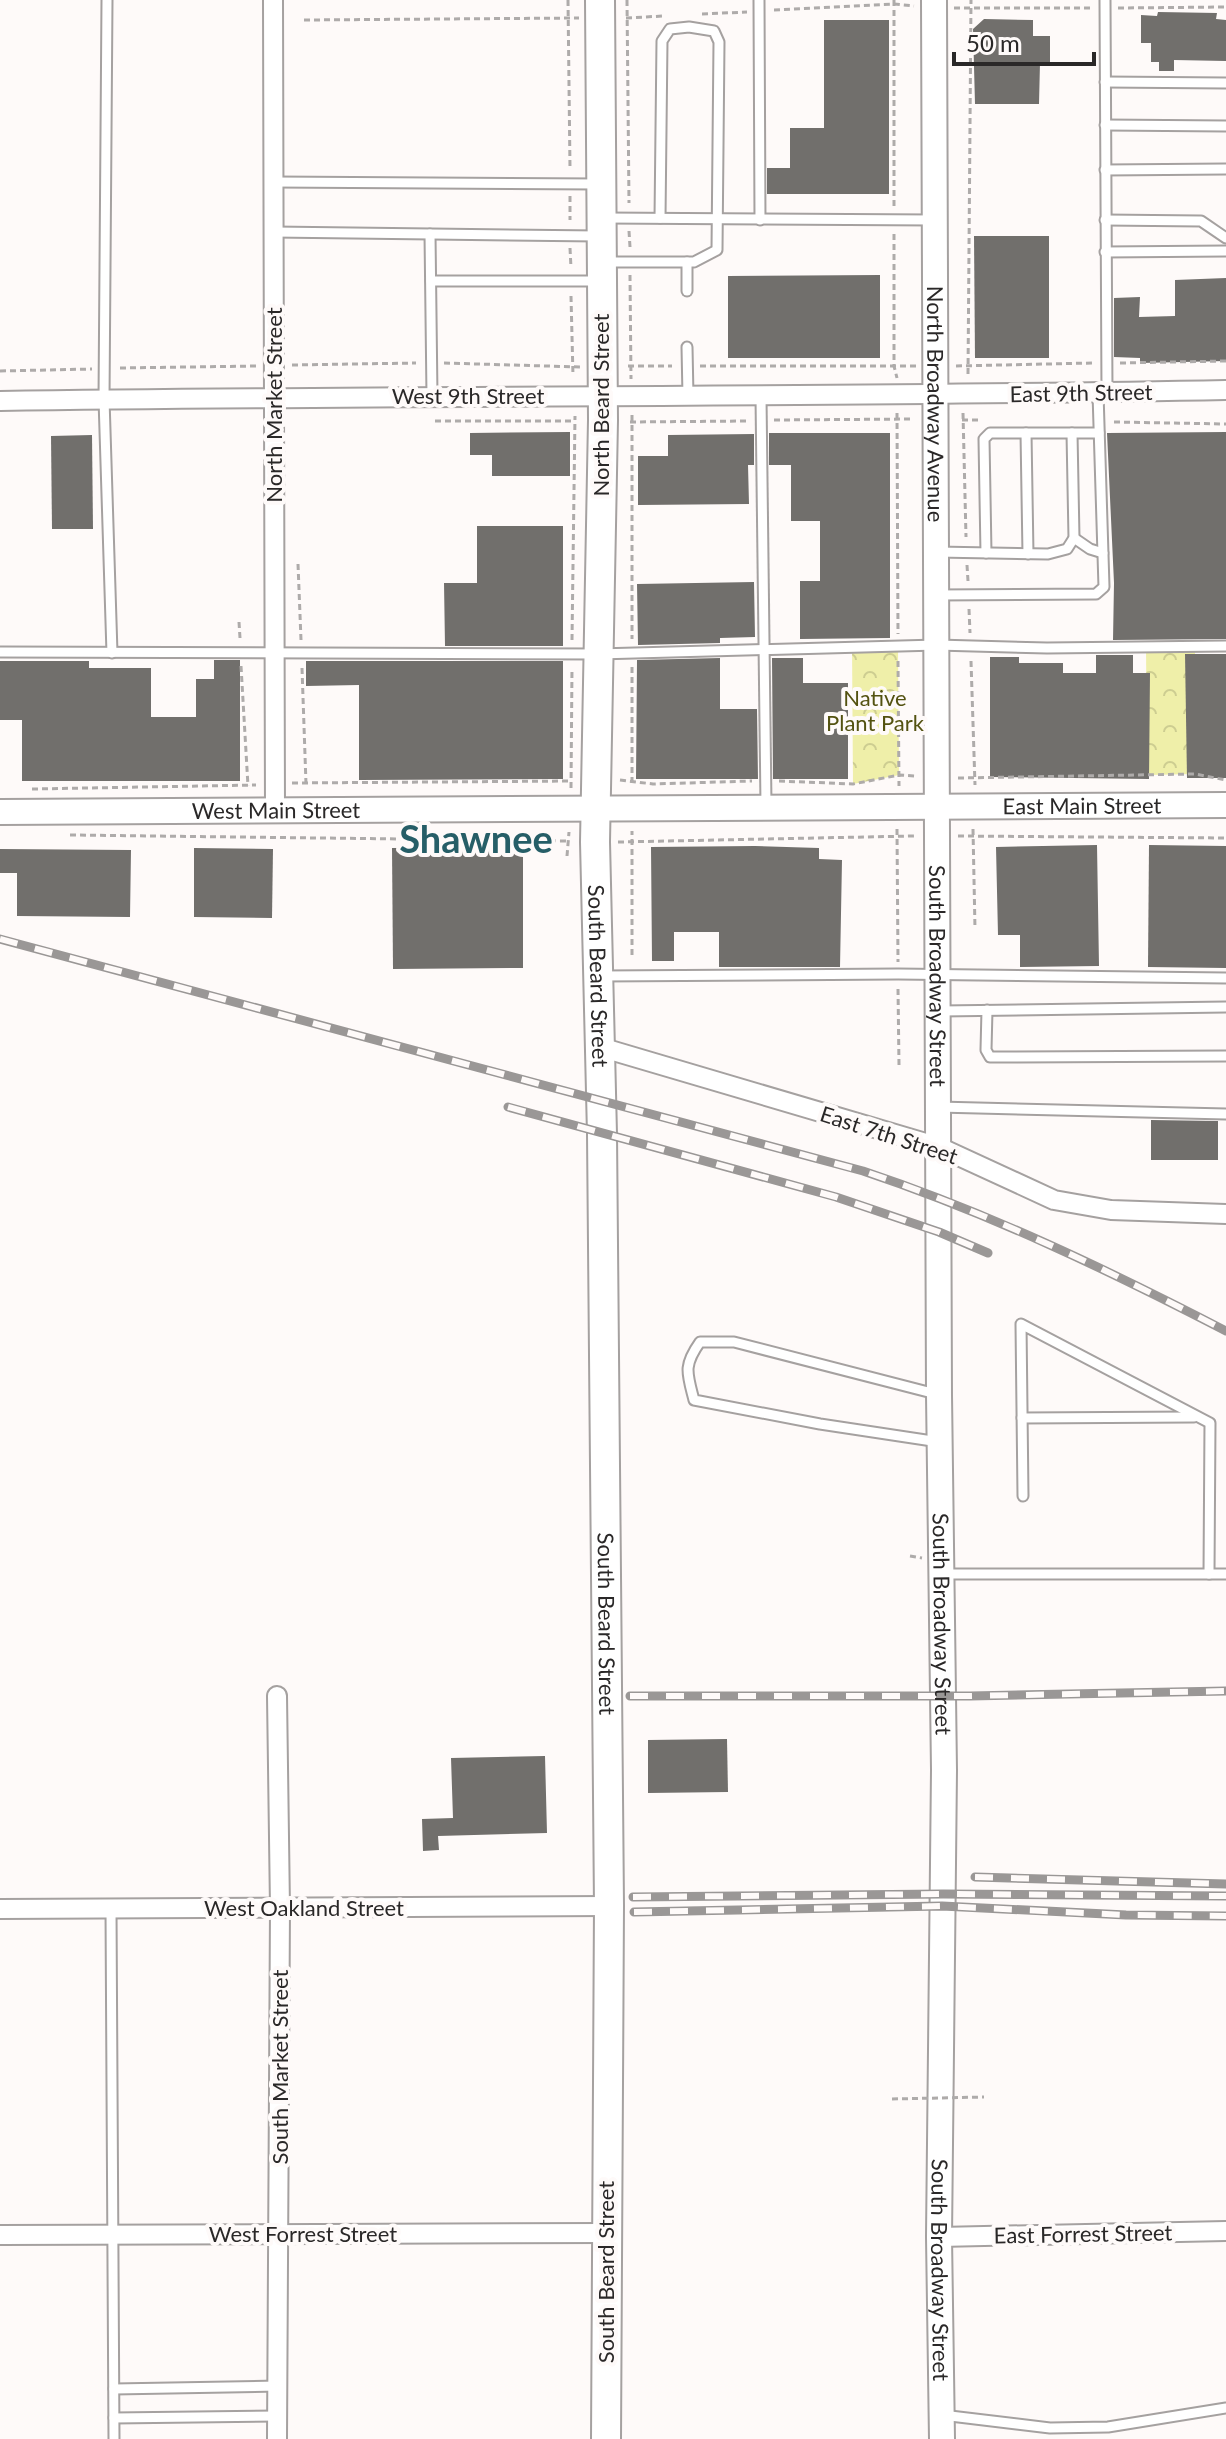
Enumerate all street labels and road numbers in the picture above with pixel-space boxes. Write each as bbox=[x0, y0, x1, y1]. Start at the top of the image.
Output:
street label: North Broadway Avenue bbox=[922, 286, 950, 522]
street label: North Market Street bbox=[260, 307, 287, 503]
street label: North Beard Street bbox=[587, 313, 614, 496]
street label: East 9th Street bbox=[1009, 378, 1153, 407]
street label: West 9th Street bbox=[392, 382, 544, 409]
street label: East Main Street bbox=[1003, 791, 1162, 819]
street label: West Main Street bbox=[192, 796, 360, 824]
street label: South Broadway Street bbox=[924, 865, 952, 1087]
street label: South Beard Street bbox=[583, 884, 614, 1068]
street label: East 7th Street bbox=[817, 1100, 961, 1169]
street label: South Broadway Street bbox=[928, 1513, 958, 1735]
street label: South Beard Street bbox=[593, 1532, 621, 1715]
street label: West Oakland Street bbox=[204, 1894, 404, 1921]
street label: South Market Street bbox=[266, 1969, 293, 2164]
street label: South Broadway Street bbox=[926, 2159, 955, 2381]
street label: South Beard Street bbox=[592, 2181, 619, 2363]
street label: East Forrest Street bbox=[993, 2218, 1173, 2249]
street label: West Forrest Street bbox=[209, 2220, 397, 2247]

